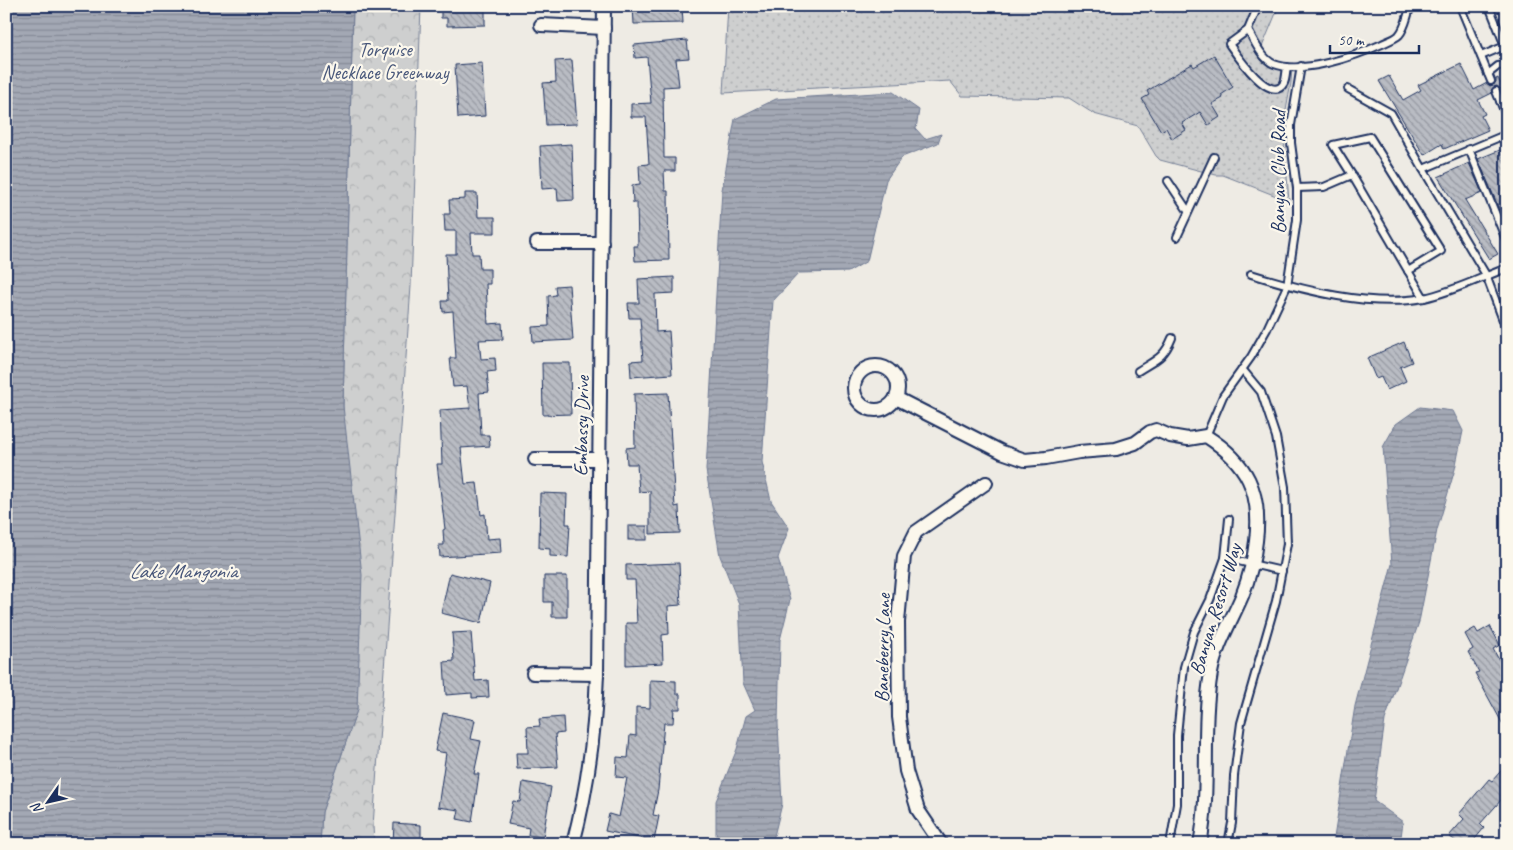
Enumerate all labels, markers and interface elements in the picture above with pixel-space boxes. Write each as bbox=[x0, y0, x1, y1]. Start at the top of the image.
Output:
scale bar bbox=[1330, 22, 1419, 54]
text: 50 m bbox=[1338, 31, 1365, 50]
park label: Torquise Necklace Greenway bbox=[321, 37, 450, 85]
street label: Banyan Club Road bbox=[1266, 107, 1291, 234]
street label: Embassy Drive bbox=[568, 374, 595, 476]
street label: Banyan Resort Way bbox=[1184, 539, 1248, 678]
water label: Lake Mangonia bbox=[129, 558, 239, 584]
street label: Baneberry Lane bbox=[869, 592, 896, 703]
north arrow bbox=[22, 778, 72, 828]
text: N bbox=[27, 799, 47, 817]

